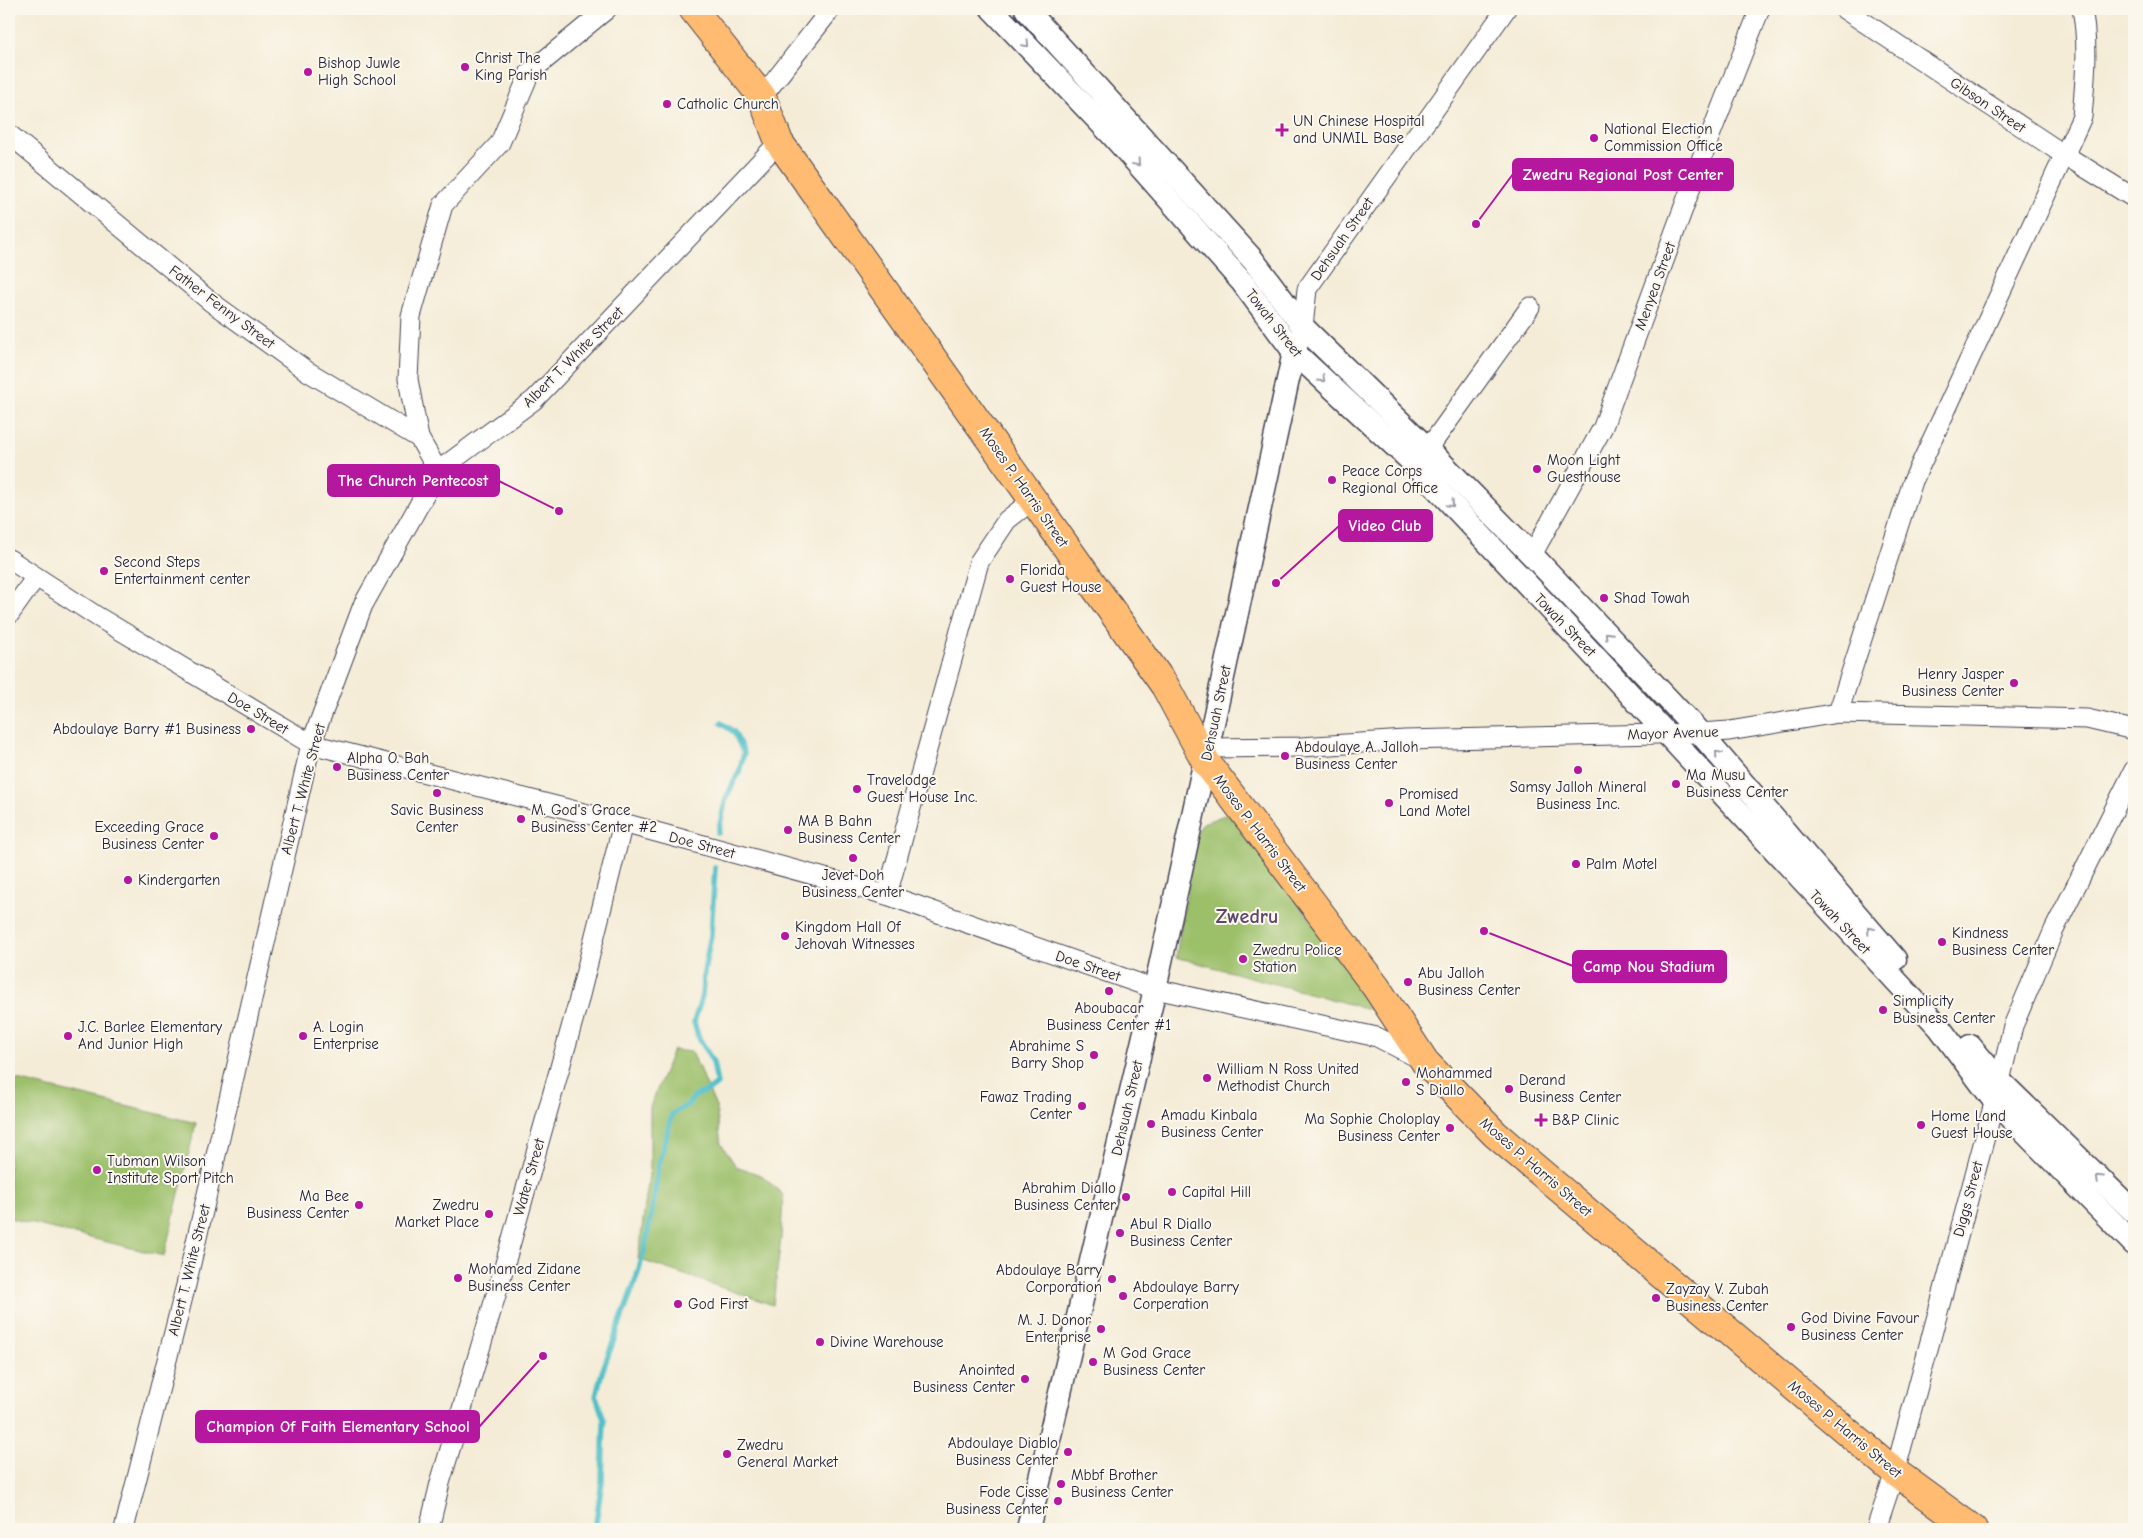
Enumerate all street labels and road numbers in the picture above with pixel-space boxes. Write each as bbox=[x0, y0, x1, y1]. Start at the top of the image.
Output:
street label: Gibson Street bbox=[1947, 73, 2030, 137]
street label: Dehsuah Street bbox=[1307, 193, 1378, 284]
street label: Menyea Street bbox=[1631, 239, 1680, 333]
street label: Father Fenny Street bbox=[166, 261, 279, 353]
street label: Towah Street bbox=[1242, 285, 1307, 361]
street label: Albert T. White Street bbox=[519, 302, 628, 411]
street label: Moses P. Harris Street bbox=[976, 423, 1073, 551]
street label: Towah Street bbox=[1530, 590, 1600, 661]
street label: Dehsuah Street bbox=[1197, 663, 1235, 762]
street label: Doe Street bbox=[224, 688, 292, 738]
street label: Albert T. White Street bbox=[277, 721, 329, 857]
street label: Mayor Avenue bbox=[1627, 722, 1719, 744]
street label: Moses P. Harris Street bbox=[1210, 771, 1311, 896]
street label: Doe Street bbox=[667, 828, 738, 863]
street label: Towah Street bbox=[1806, 886, 1875, 958]
street label: Doe Street bbox=[1053, 947, 1123, 986]
street label: Dehsuah Street bbox=[1107, 1058, 1147, 1157]
street label: Moses P. Harris Street bbox=[1476, 1113, 1596, 1221]
street label: Water Street bbox=[509, 1136, 549, 1218]
street label: Diggs Street bbox=[1949, 1159, 1987, 1239]
street label: Albert T. White Street bbox=[164, 1202, 214, 1338]
street label: Moses P. Harris Street bbox=[1785, 1376, 1906, 1482]

